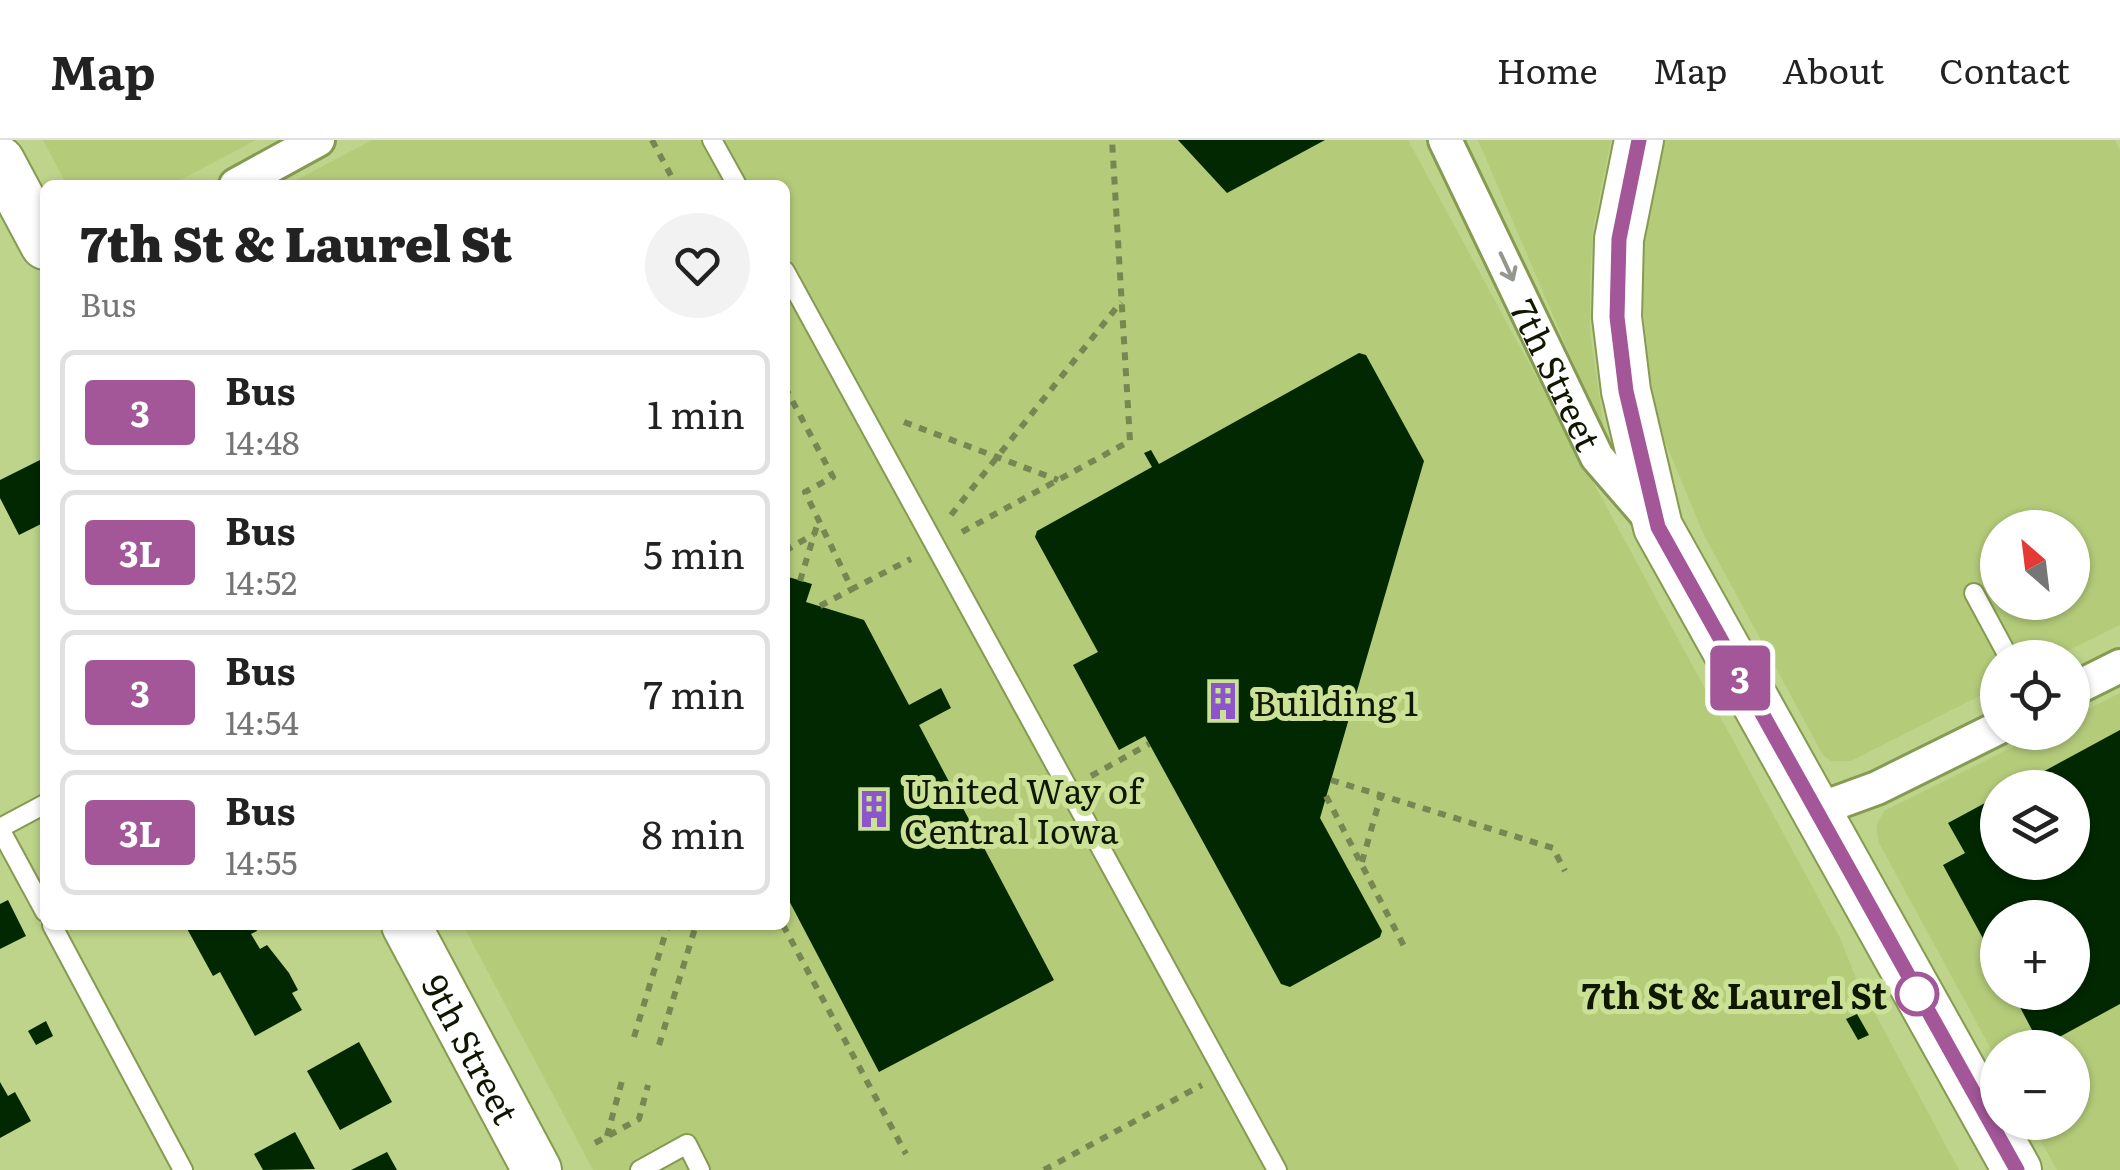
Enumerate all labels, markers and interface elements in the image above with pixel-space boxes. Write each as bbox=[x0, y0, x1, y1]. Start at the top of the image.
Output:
text: Map bbox=[50, 34, 156, 105]
text: Home bbox=[1497, 43, 1598, 95]
text: Map bbox=[1653, 43, 1727, 95]
text: About bbox=[1782, 43, 1884, 95]
text: Contact bbox=[1939, 43, 2070, 95]
text: 7th St & Laurel St bbox=[80, 206, 512, 277]
button: heart bbox=[645, 213, 750, 318]
one-way arrow bbox=[1498, 251, 1517, 281]
text: Bus bbox=[80, 279, 136, 327]
street label: 7th Street bbox=[1499, 290, 1616, 459]
text: Bus bbox=[225, 360, 296, 417]
text: 1 min bbox=[647, 384, 745, 441]
text: 3 bbox=[130, 386, 150, 438]
text: 14:48 bbox=[225, 417, 300, 465]
text: Bus bbox=[225, 500, 296, 557]
north arrow bbox=[1980, 510, 2090, 620]
map controls bbox=[1980, 510, 2090, 1140]
text: 5 min bbox=[643, 524, 745, 581]
text: 3L bbox=[119, 526, 161, 578]
text: 14:52 bbox=[225, 557, 297, 605]
text: Bus bbox=[225, 640, 296, 697]
button: locate bbox=[1980, 640, 2090, 750]
line badge: 3 bbox=[1708, 646, 1772, 710]
text: 3 bbox=[1730, 652, 1750, 704]
text: 7 min bbox=[643, 664, 745, 721]
text: 3 bbox=[130, 666, 150, 718]
place label: Building 1 bbox=[1253, 675, 1418, 727]
building icon: Building 1 bbox=[1202, 680, 1244, 722]
text: 14:54 bbox=[225, 697, 299, 745]
place label: United Way of Central Iowa bbox=[904, 763, 1144, 855]
button: layers bbox=[1980, 770, 2090, 880]
text: Bus bbox=[225, 780, 296, 837]
building icon: United Way of Central Iowa bbox=[853, 788, 895, 830]
text: 8 min bbox=[642, 804, 745, 861]
text: 3L bbox=[119, 806, 161, 858]
text: 14:55 bbox=[225, 837, 298, 885]
button: + bbox=[1980, 900, 2090, 1010]
street label: 9th Street bbox=[411, 964, 533, 1133]
place label: 7th St & Laurel St bbox=[1581, 968, 1888, 1020]
marker: 7th St & Laurel St bbox=[1896, 973, 1938, 1015]
button: − bbox=[1980, 1030, 2090, 1140]

